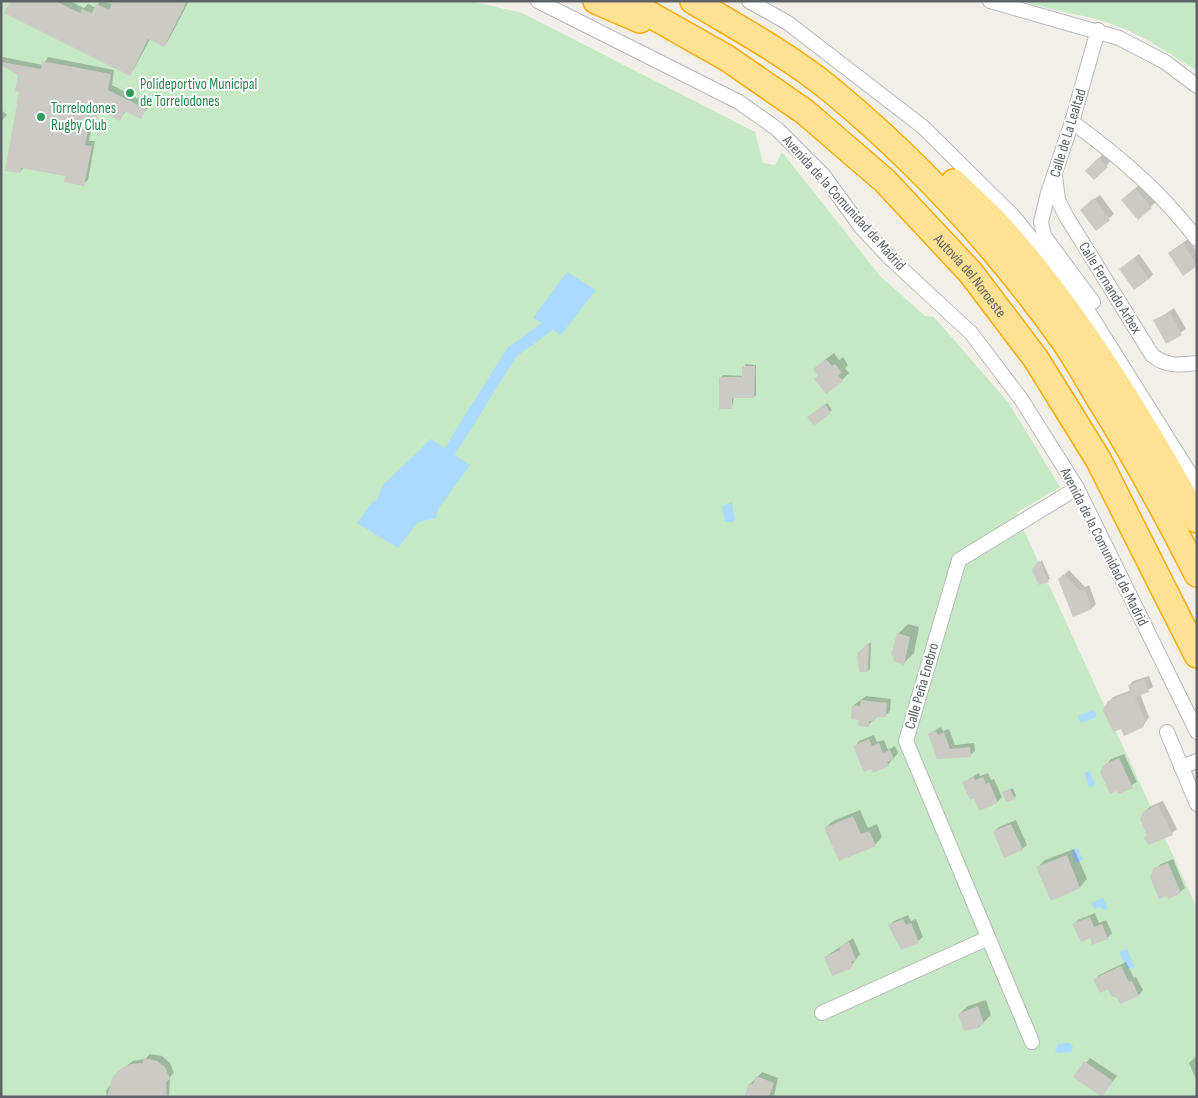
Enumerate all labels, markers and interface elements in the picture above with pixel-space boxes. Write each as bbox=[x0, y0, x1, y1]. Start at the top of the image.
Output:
place label: Polideportivo Municipal de Torrelodones bbox=[140, 75, 257, 111]
street label: Calle de La Lealtad bbox=[1046, 86, 1090, 180]
marker: Polideportivo Municipal de Torrelodones bbox=[124, 87, 136, 99]
place label: Torrelodones Rugby Club bbox=[51, 99, 116, 135]
marker: Torrelodones Rugby Club bbox=[35, 111, 47, 123]
street label: Avenida de la Comunidad de Madrid bbox=[778, 131, 910, 274]
street label: Autovía del Noroeste bbox=[929, 229, 1011, 321]
street label: Calle Fernando Arbex bbox=[1074, 239, 1146, 338]
street label: Avenida de la Comunidad de Madrid bbox=[1055, 464, 1152, 629]
street label: Calle Peña Enebro bbox=[901, 641, 943, 731]

